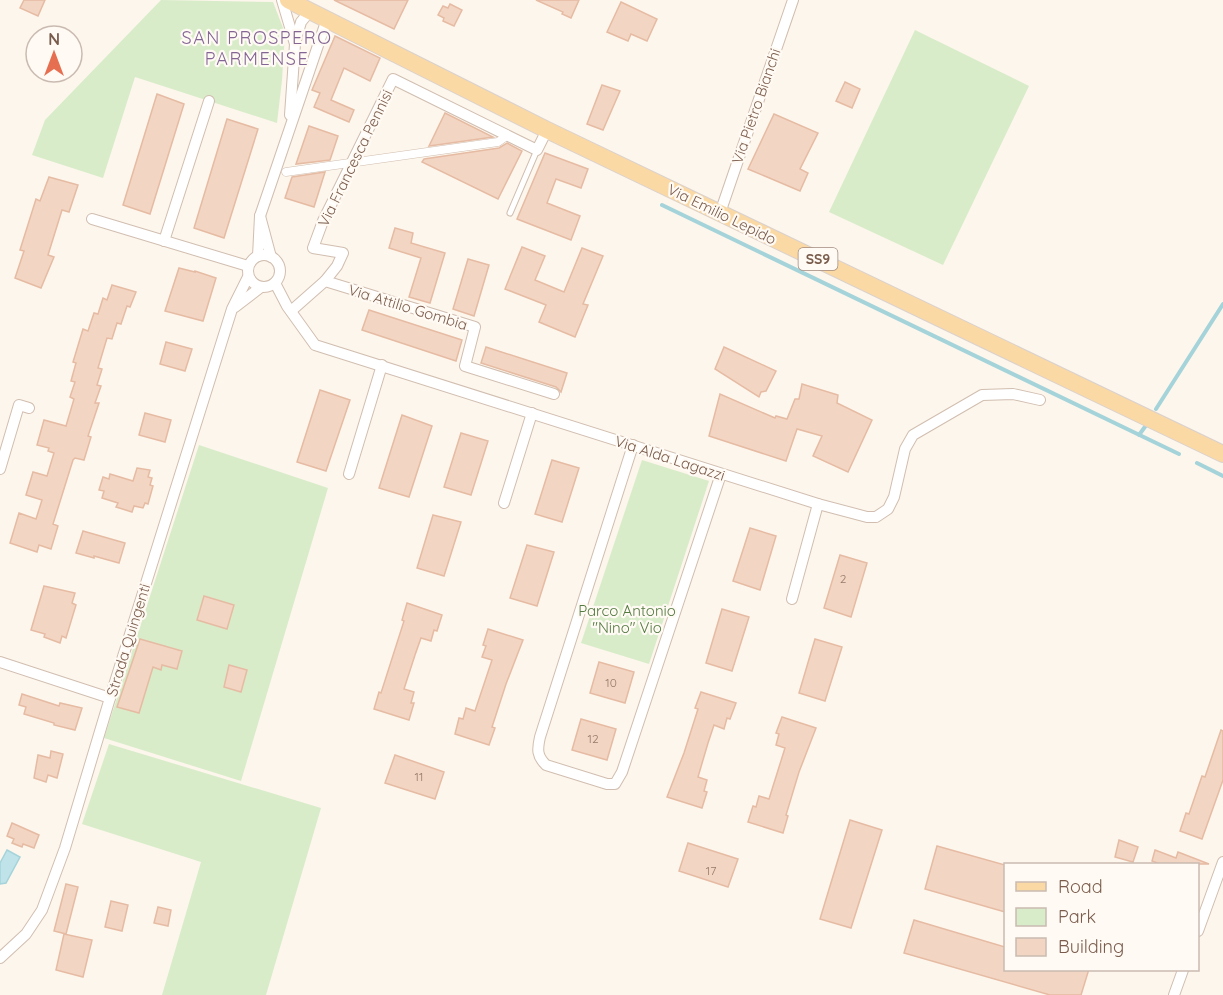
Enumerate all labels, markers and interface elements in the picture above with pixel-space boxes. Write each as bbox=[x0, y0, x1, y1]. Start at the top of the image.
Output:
north arrow bbox=[24, 24, 84, 84]
district label: SAN PROSPERO PARMENSE bbox=[182, 26, 332, 70]
text: N bbox=[48, 29, 60, 49]
street label: Via Pietro Bianchi bbox=[727, 46, 785, 166]
street label: Via Francesca Pennisi bbox=[313, 86, 397, 230]
street label: Via Emilio Lepido bbox=[665, 179, 779, 249]
road number: SS9 bbox=[798, 248, 838, 270]
street label: Via Attilio Gombia bbox=[346, 280, 470, 334]
street label: Via Alda Lagazzi bbox=[613, 431, 727, 485]
house number: 2 bbox=[840, 571, 847, 586]
street label: Strada Quingenti bbox=[102, 581, 154, 699]
park label: Parco Antonio "Nino" Vio bbox=[578, 601, 676, 637]
house number: 10 bbox=[605, 675, 617, 690]
house number: 12 bbox=[587, 731, 599, 746]
house number: 11 bbox=[415, 769, 423, 784]
house number: 17 bbox=[706, 863, 716, 878]
legend bbox=[1004, 863, 1199, 971]
text: Road bbox=[1058, 875, 1103, 898]
text: Park bbox=[1058, 905, 1096, 928]
text: Building bbox=[1058, 935, 1124, 958]

